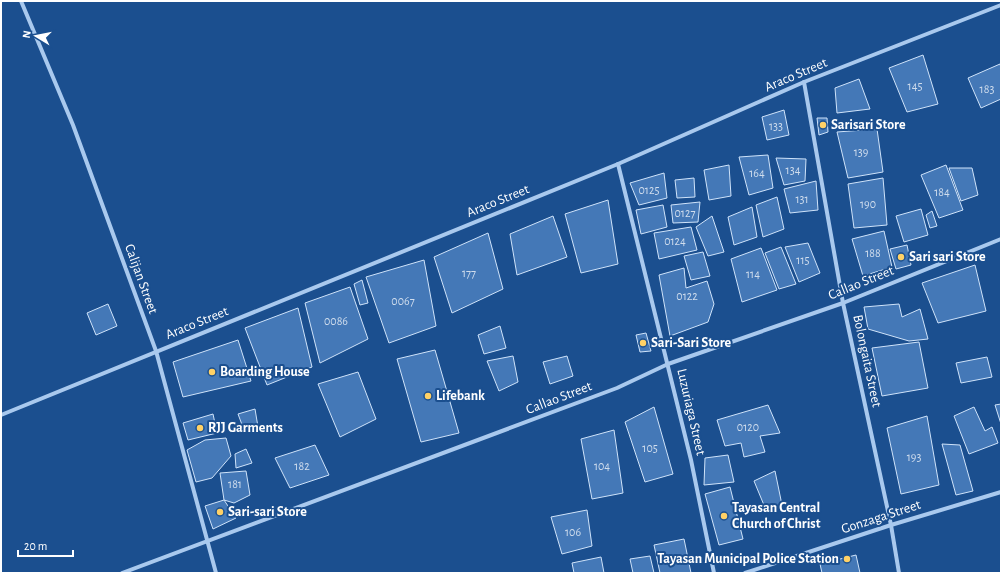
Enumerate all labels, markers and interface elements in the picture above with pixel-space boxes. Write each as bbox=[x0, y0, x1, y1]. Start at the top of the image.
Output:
north arrow bbox=[16, 16, 56, 56]
text: N bbox=[21, 30, 33, 39]
street label: Araco Street bbox=[763, 55, 830, 94]
house number: 145 bbox=[908, 80, 922, 92]
house number: 183 bbox=[980, 83, 994, 95]
place label: Sarisari Store bbox=[831, 118, 906, 132]
house number: 133 bbox=[769, 120, 783, 132]
marker: Sarisari Store bbox=[818, 120, 828, 130]
house number: 139 bbox=[854, 146, 869, 158]
house number: 134 bbox=[786, 164, 801, 176]
house number: 164 bbox=[749, 167, 765, 179]
street label: Araco Street bbox=[465, 182, 532, 220]
house number: 0125 bbox=[639, 184, 659, 196]
house number: 184 bbox=[934, 186, 950, 198]
house number: 131 bbox=[795, 193, 809, 205]
house number: 190 bbox=[860, 198, 876, 210]
house number: 0127 bbox=[675, 207, 695, 219]
house number: 0124 bbox=[664, 235, 686, 247]
street label: Calijan Street bbox=[122, 242, 160, 316]
house number: 188 bbox=[865, 247, 881, 259]
place label: Sari sari Store bbox=[909, 250, 986, 264]
marker: Sari sari Store bbox=[896, 252, 906, 262]
house number: 115 bbox=[796, 254, 810, 266]
street label: Callao Street bbox=[826, 263, 896, 302]
house number: 177 bbox=[462, 267, 476, 279]
house number: 114 bbox=[746, 268, 760, 280]
house number: 0122 bbox=[676, 290, 698, 302]
house number: 0067 bbox=[391, 295, 415, 307]
street label: Araco Street bbox=[164, 304, 231, 342]
street label: Bolongaita Street bbox=[850, 313, 884, 409]
house number: 0086 bbox=[324, 315, 348, 327]
place label: Sari-Sari Store bbox=[651, 336, 732, 350]
marker: Sari-Sari Store bbox=[638, 338, 648, 348]
place label: Boarding House bbox=[220, 365, 310, 379]
marker: Boarding House bbox=[207, 367, 217, 377]
street label: Luzuriaga Street bbox=[674, 367, 708, 457]
street label: Callao Street bbox=[524, 379, 594, 417]
place label: Lifebank bbox=[436, 389, 485, 403]
marker: Lifebank bbox=[423, 391, 433, 401]
place label: RJJ Garments bbox=[208, 421, 283, 435]
house number: 0120 bbox=[737, 421, 759, 433]
marker: RJJ Garments bbox=[195, 423, 205, 433]
house number: 105 bbox=[642, 442, 658, 454]
house number: 193 bbox=[907, 451, 921, 463]
house number: 182 bbox=[294, 460, 310, 472]
house number: 104 bbox=[594, 460, 610, 472]
house number: 181 bbox=[228, 478, 242, 490]
street label: Gonzaga Street bbox=[840, 497, 923, 536]
place label: Tayasan Central Church of Christ bbox=[732, 501, 821, 531]
place label: Sari-sari Store bbox=[228, 505, 307, 519]
marker: Sari-sari Store bbox=[215, 507, 225, 517]
marker: Tayasan Central Church of Christ bbox=[719, 511, 729, 521]
house number: 106 bbox=[565, 526, 581, 538]
scale bar bbox=[18, 532, 73, 558]
text: 20 m bbox=[24, 540, 47, 552]
place label: Tayasan Municipal Police Station bbox=[657, 552, 839, 566]
marker: Tayasan Municipal Police Station bbox=[842, 554, 852, 564]

